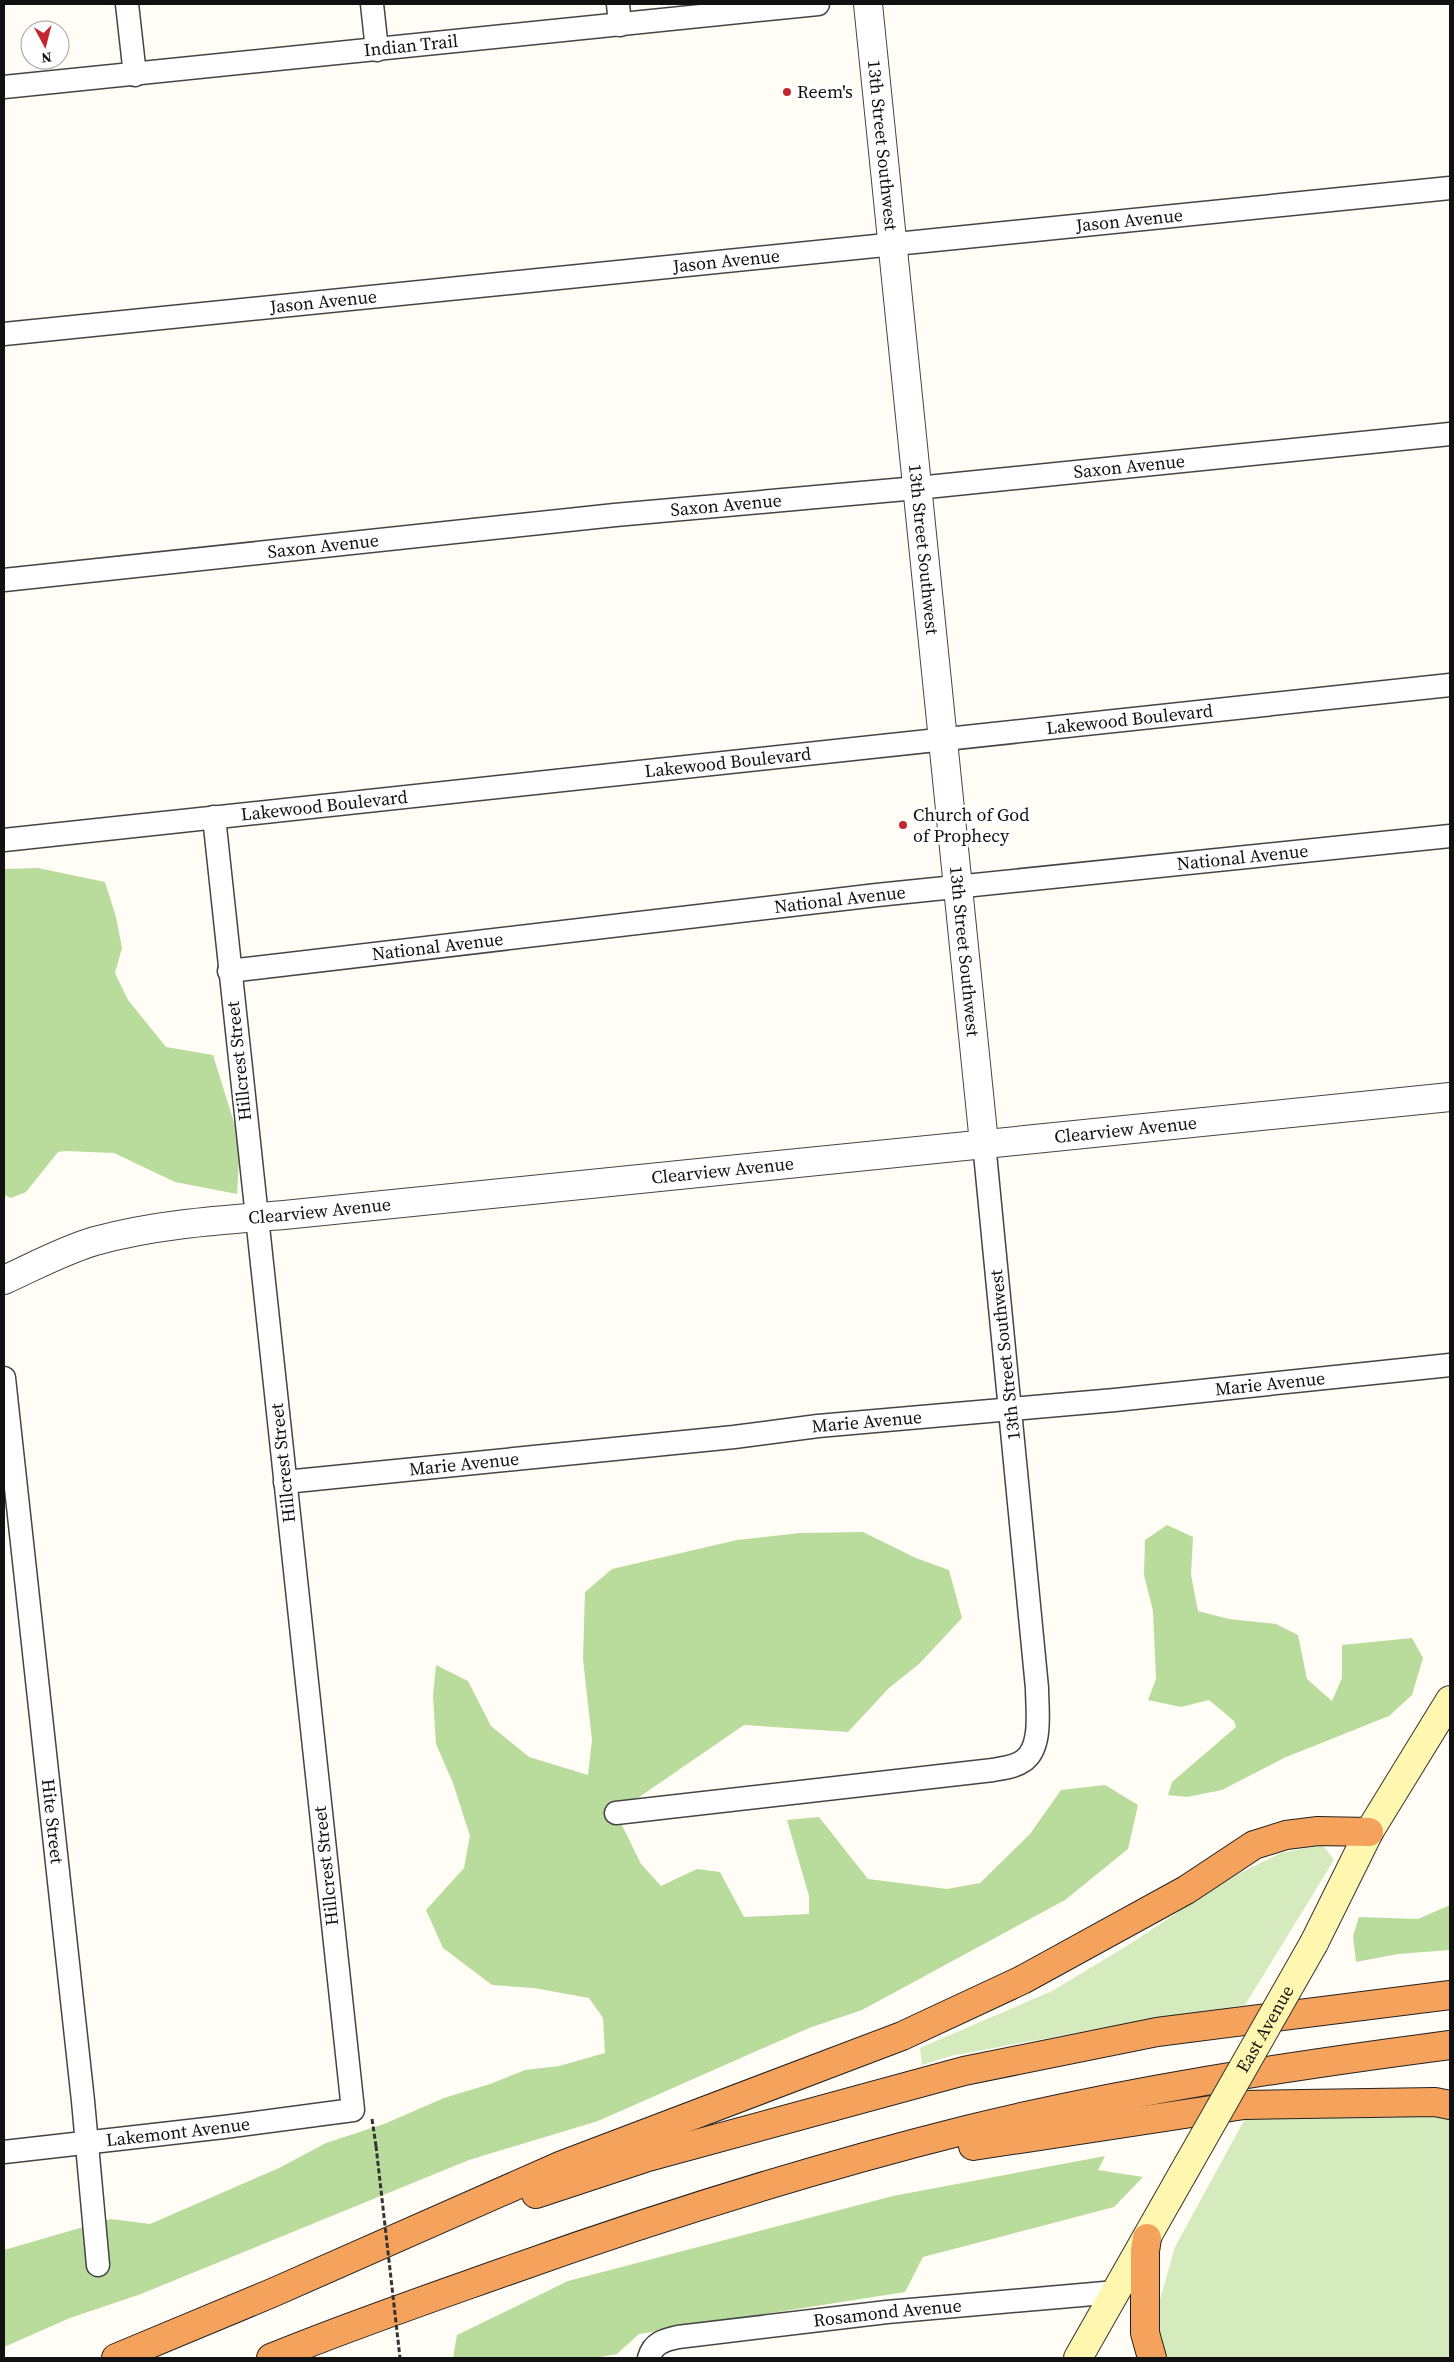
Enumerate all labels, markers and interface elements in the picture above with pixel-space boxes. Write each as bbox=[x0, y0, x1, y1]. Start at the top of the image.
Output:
north arrow bbox=[20, 20, 70, 70]
street label: Indian Trail bbox=[362, 28, 459, 62]
text: N bbox=[40, 47, 53, 68]
street label: 13th Street Southwest bbox=[862, 59, 904, 232]
place label: Reem's bbox=[797, 79, 853, 104]
marker: Reem's bbox=[781, 86, 793, 98]
street label: Jason Avenue bbox=[1074, 202, 1184, 238]
street label: Jason Avenue bbox=[671, 243, 781, 279]
street label: Jason Avenue bbox=[268, 283, 378, 319]
street label: Saxon Avenue bbox=[1072, 448, 1186, 484]
street label: 13th Street Southwest bbox=[903, 463, 945, 636]
street label: Saxon Avenue bbox=[669, 487, 783, 522]
street label: Saxon Avenue bbox=[266, 527, 380, 564]
street label: Lakewood Boulevard bbox=[1045, 697, 1214, 740]
street label: Lakewood Boulevard bbox=[643, 741, 812, 783]
street label: Lakewood Boulevard bbox=[240, 784, 409, 827]
place label: Church of God of Prophecy bbox=[913, 802, 1029, 848]
marker: Church of God of Prophecy bbox=[897, 819, 909, 831]
street label: National Avenue bbox=[1176, 838, 1310, 876]
street label: 13th Street Southwest bbox=[944, 864, 986, 1038]
street label: National Avenue bbox=[773, 879, 907, 919]
street label: National Avenue bbox=[370, 926, 505, 966]
street label: Hillcrest Street bbox=[220, 1000, 257, 1122]
street label: Clearview Avenue bbox=[1053, 1110, 1198, 1149]
street label: Clearview Avenue bbox=[650, 1150, 795, 1190]
street label: Clearview Avenue bbox=[247, 1191, 392, 1230]
street label: 13th Street Southwest bbox=[983, 1268, 1026, 1442]
street label: Marie Avenue bbox=[1214, 1365, 1326, 1401]
street label: Hillcrest Street bbox=[264, 1402, 301, 1524]
street label: Marie Avenue bbox=[811, 1404, 923, 1438]
street label: Marie Avenue bbox=[408, 1446, 520, 1481]
street label: Hite Street bbox=[36, 1778, 70, 1865]
street label: Hillcrest Street bbox=[307, 1805, 344, 1927]
street label: East Avenue bbox=[1230, 1980, 1300, 2077]
street label: Lakemont Avenue bbox=[105, 2111, 251, 2152]
street label: Rosamond Avenue bbox=[812, 2293, 963, 2333]

